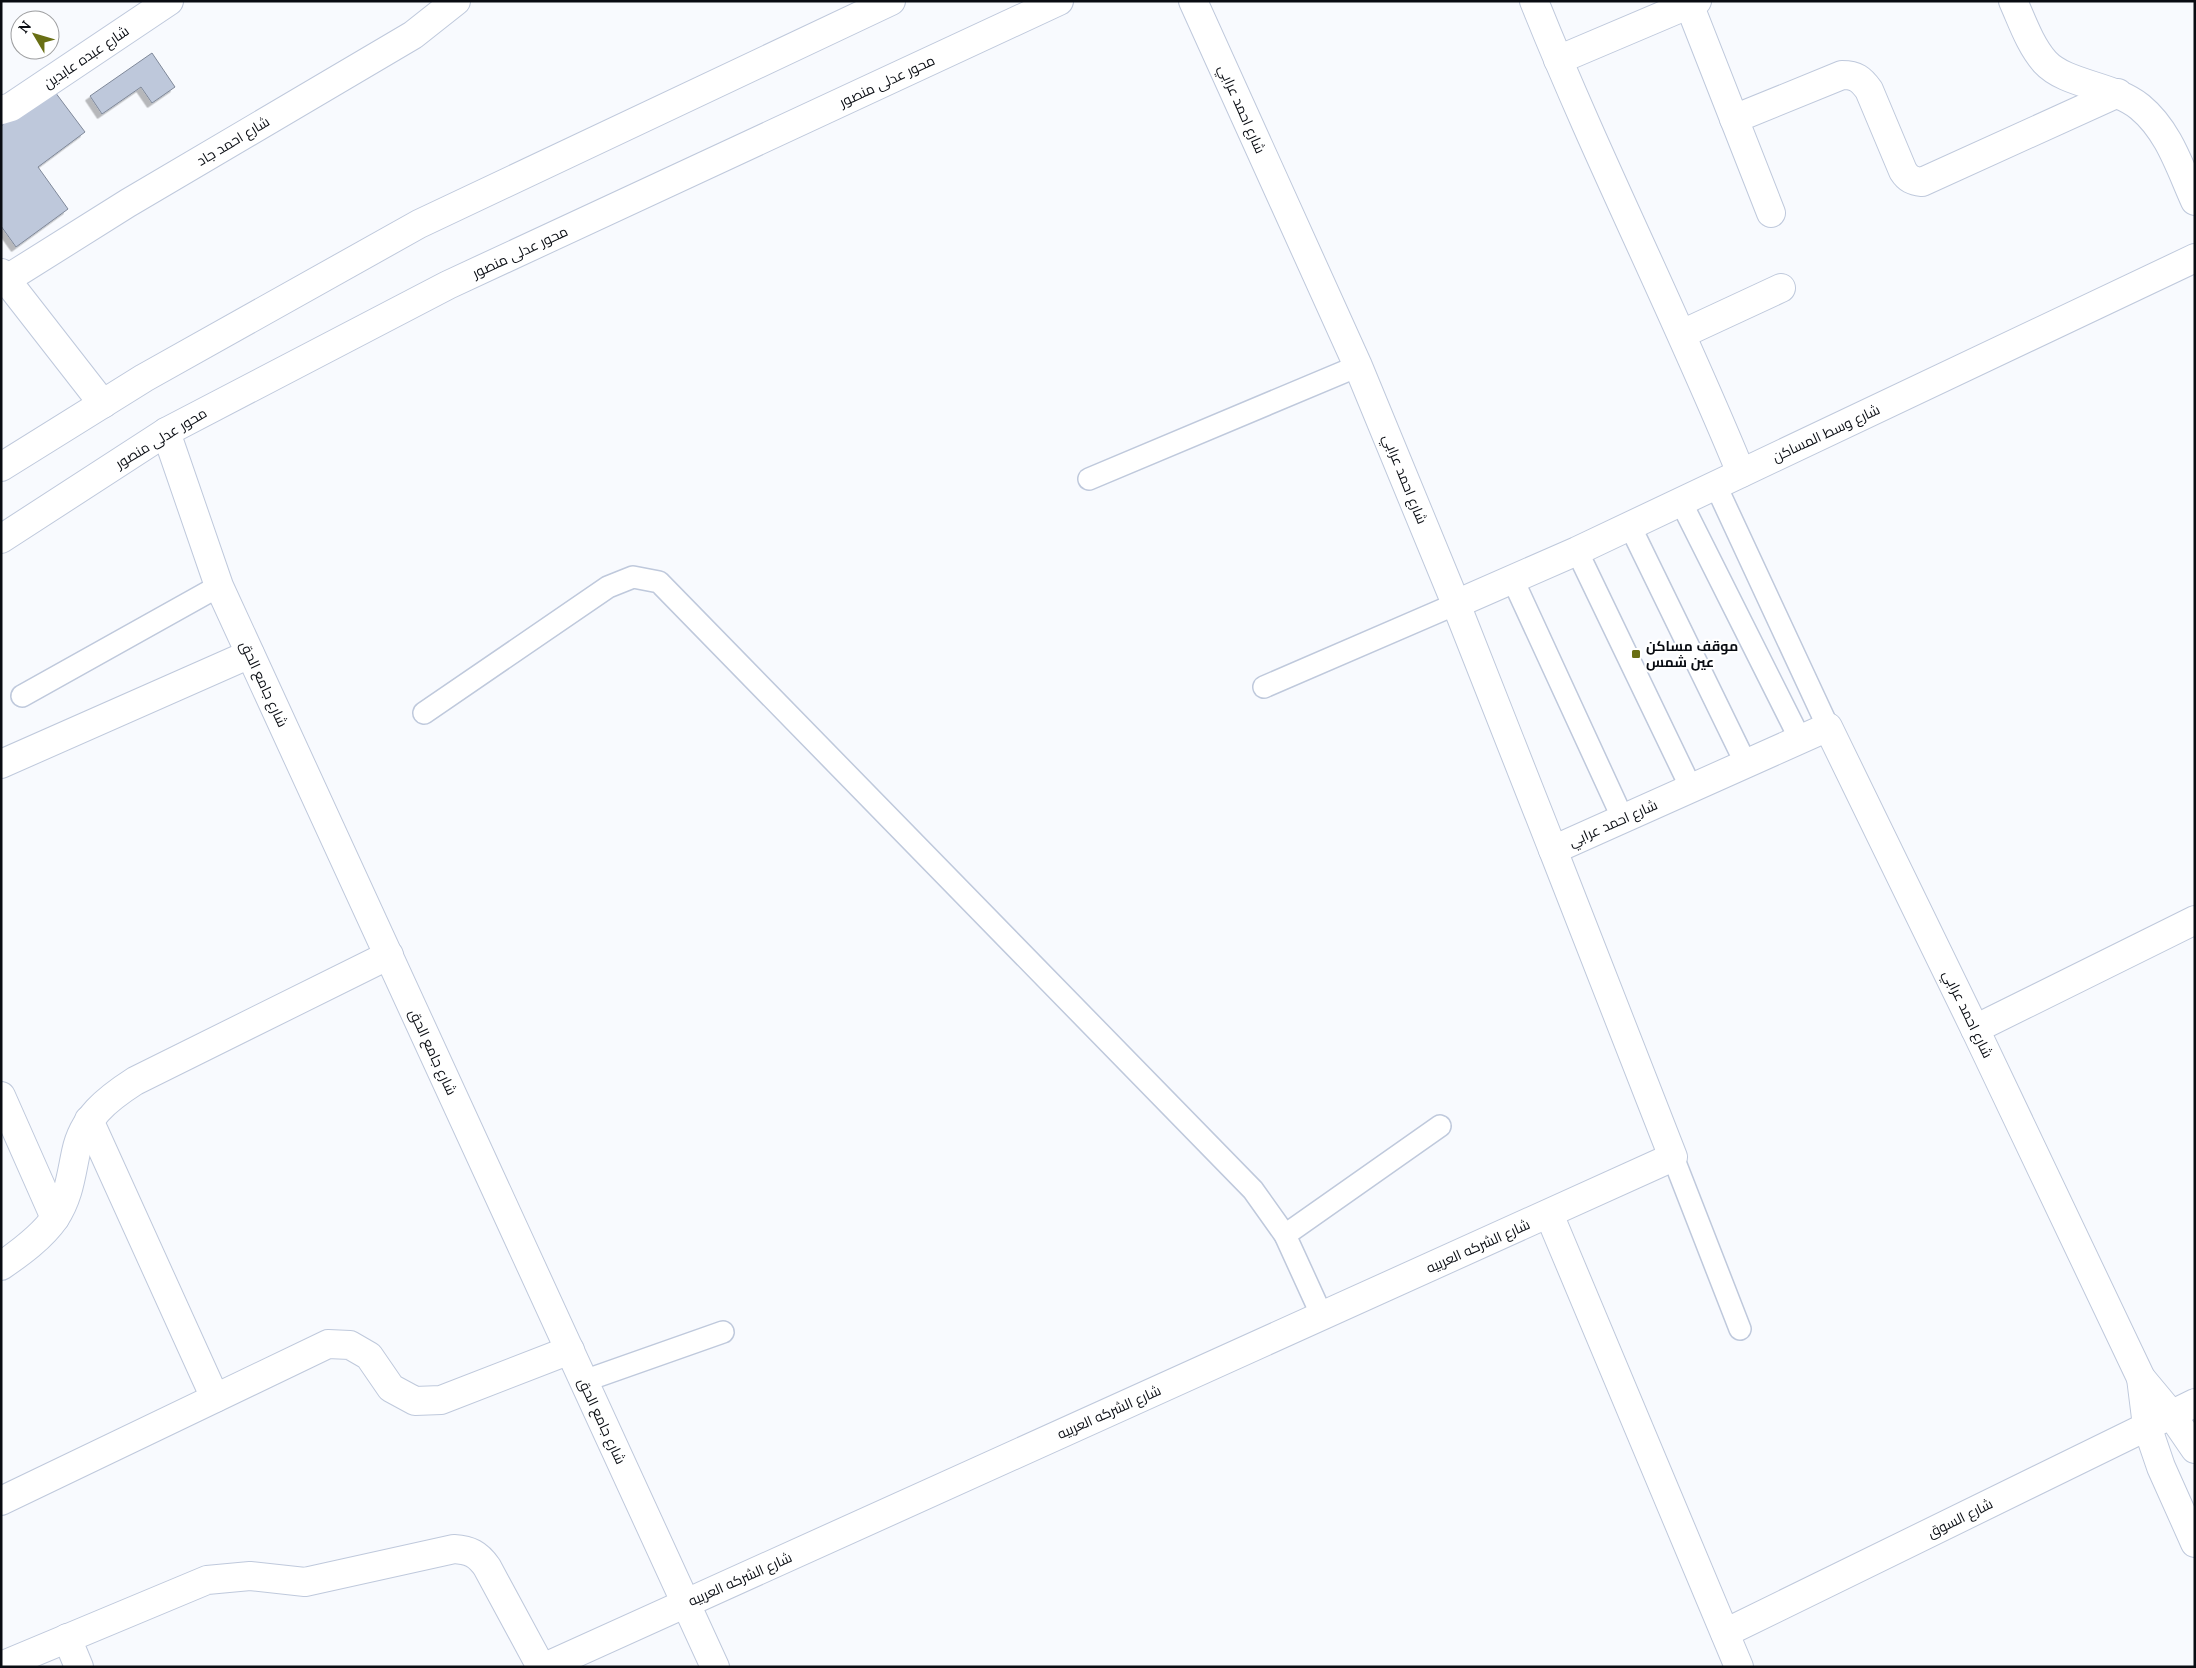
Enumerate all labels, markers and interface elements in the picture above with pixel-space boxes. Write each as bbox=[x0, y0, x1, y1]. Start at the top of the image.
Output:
north arrow bbox=[10, 10, 60, 60]
text: N bbox=[14, 17, 35, 37]
street label: شارع عبده عابدين bbox=[40, 22, 132, 92]
street label: محور عدلى منصور bbox=[835, 51, 938, 111]
street label: شارع احمد عرابي bbox=[1212, 62, 1270, 157]
street label: شارع احمد جاد bbox=[193, 112, 273, 170]
street label: محور عدلى منصور bbox=[468, 222, 571, 282]
street label: شارع وسط المساكن bbox=[1769, 400, 1883, 466]
street label: محور عدلى منصور bbox=[111, 404, 210, 473]
street label: شارع احمد عرابي bbox=[1376, 431, 1431, 528]
place label: موقف مساكن عين شمس bbox=[1646, 637, 1738, 671]
street label: شارع جامع الحق bbox=[236, 638, 292, 730]
marker: موقف مساكن عين شمس bbox=[1630, 648, 1642, 660]
street label: شارع احمد عرابي bbox=[1566, 795, 1661, 853]
street label: شارع احمد عرابي bbox=[1936, 967, 1997, 1062]
street label: شارع جامع الحق bbox=[405, 1006, 461, 1098]
street label: شارع الشركه العربيه bbox=[1423, 1215, 1533, 1277]
street label: شارع جامع الحق bbox=[574, 1375, 630, 1467]
street label: شارع الشركه العربيه bbox=[1054, 1381, 1164, 1443]
street label: شارع السوق bbox=[1924, 1494, 1996, 1542]
street label: شارع الشركه العربيه bbox=[685, 1548, 795, 1610]

